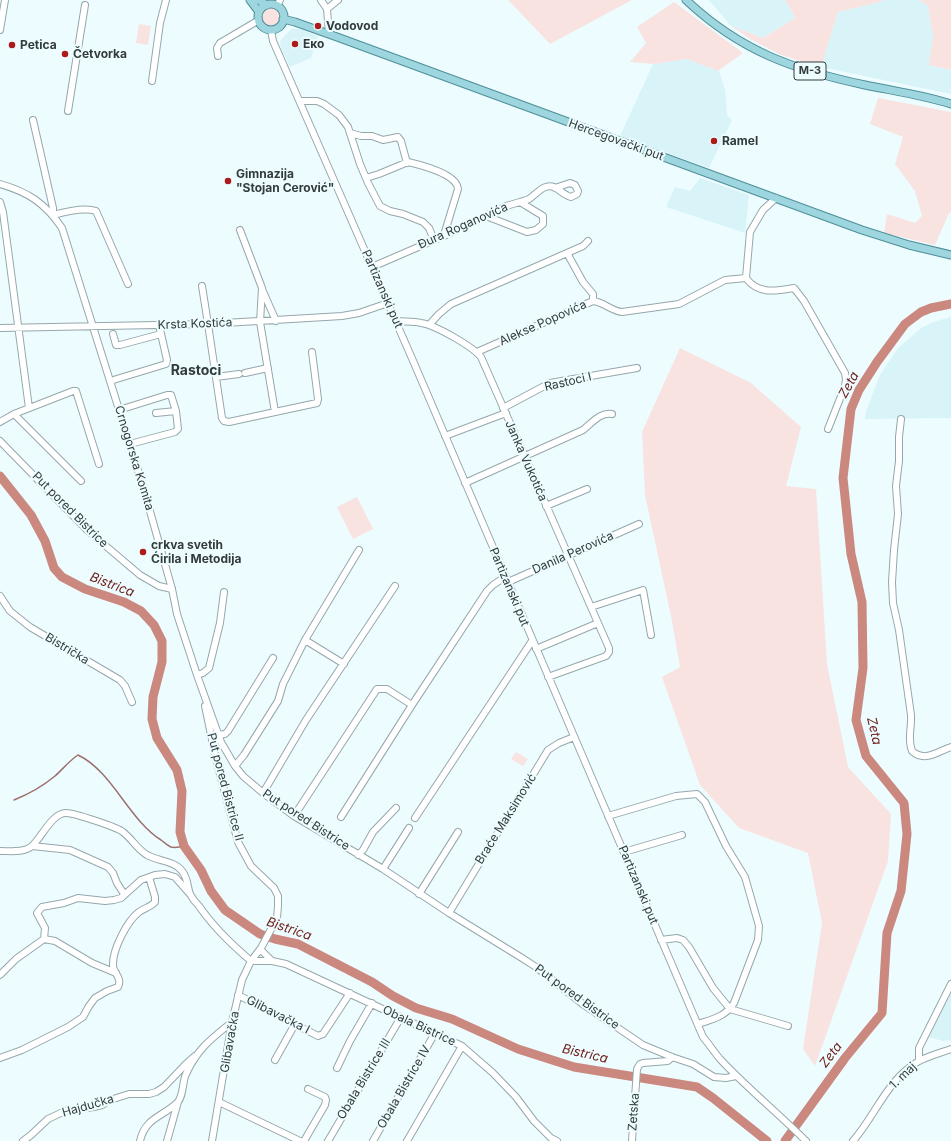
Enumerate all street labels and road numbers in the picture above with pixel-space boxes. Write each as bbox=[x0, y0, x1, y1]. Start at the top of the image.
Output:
road number: M-3 bbox=[794, 62, 826, 80]
street label: Hercegovački put bbox=[567, 116, 665, 164]
street label: Đura Roganovića bbox=[416, 200, 510, 252]
street label: Partizanski put bbox=[358, 248, 406, 330]
street label: Alekse Popovića bbox=[497, 297, 589, 349]
street label: Krsta Kostića bbox=[157, 316, 233, 332]
street label: Rastoci I bbox=[543, 370, 593, 394]
street label: Crnogorska Komita bbox=[111, 404, 157, 512]
street label: Janka Vukotića bbox=[502, 418, 550, 504]
street label: Put pored Bistrice bbox=[29, 469, 111, 551]
street label: Danila Perovića bbox=[530, 529, 616, 577]
street label: Partizanski put bbox=[486, 546, 532, 628]
street label: Bistrička bbox=[42, 630, 92, 668]
street label: Put pored Bistrice II bbox=[204, 732, 246, 842]
street label: Braće Maksimović bbox=[472, 771, 540, 867]
street label: Put pored Bistrice bbox=[260, 786, 352, 854]
street label: Partizanski put bbox=[615, 844, 661, 926]
street label: Put pored Bistrice bbox=[532, 961, 622, 1033]
street label: Glibavačka I bbox=[244, 993, 312, 1037]
street label: Obala Bistrice bbox=[380, 1003, 458, 1049]
street label: Glibavačka bbox=[217, 1010, 243, 1074]
street label: Obala Bistrice III bbox=[334, 1036, 394, 1122]
street label: Obala Bistrice IV bbox=[374, 1043, 434, 1131]
street label: 1. maj bbox=[887, 1060, 919, 1092]
street label: Hajdučka bbox=[60, 1092, 116, 1120]
street label: Zetska bbox=[625, 1093, 643, 1131]

